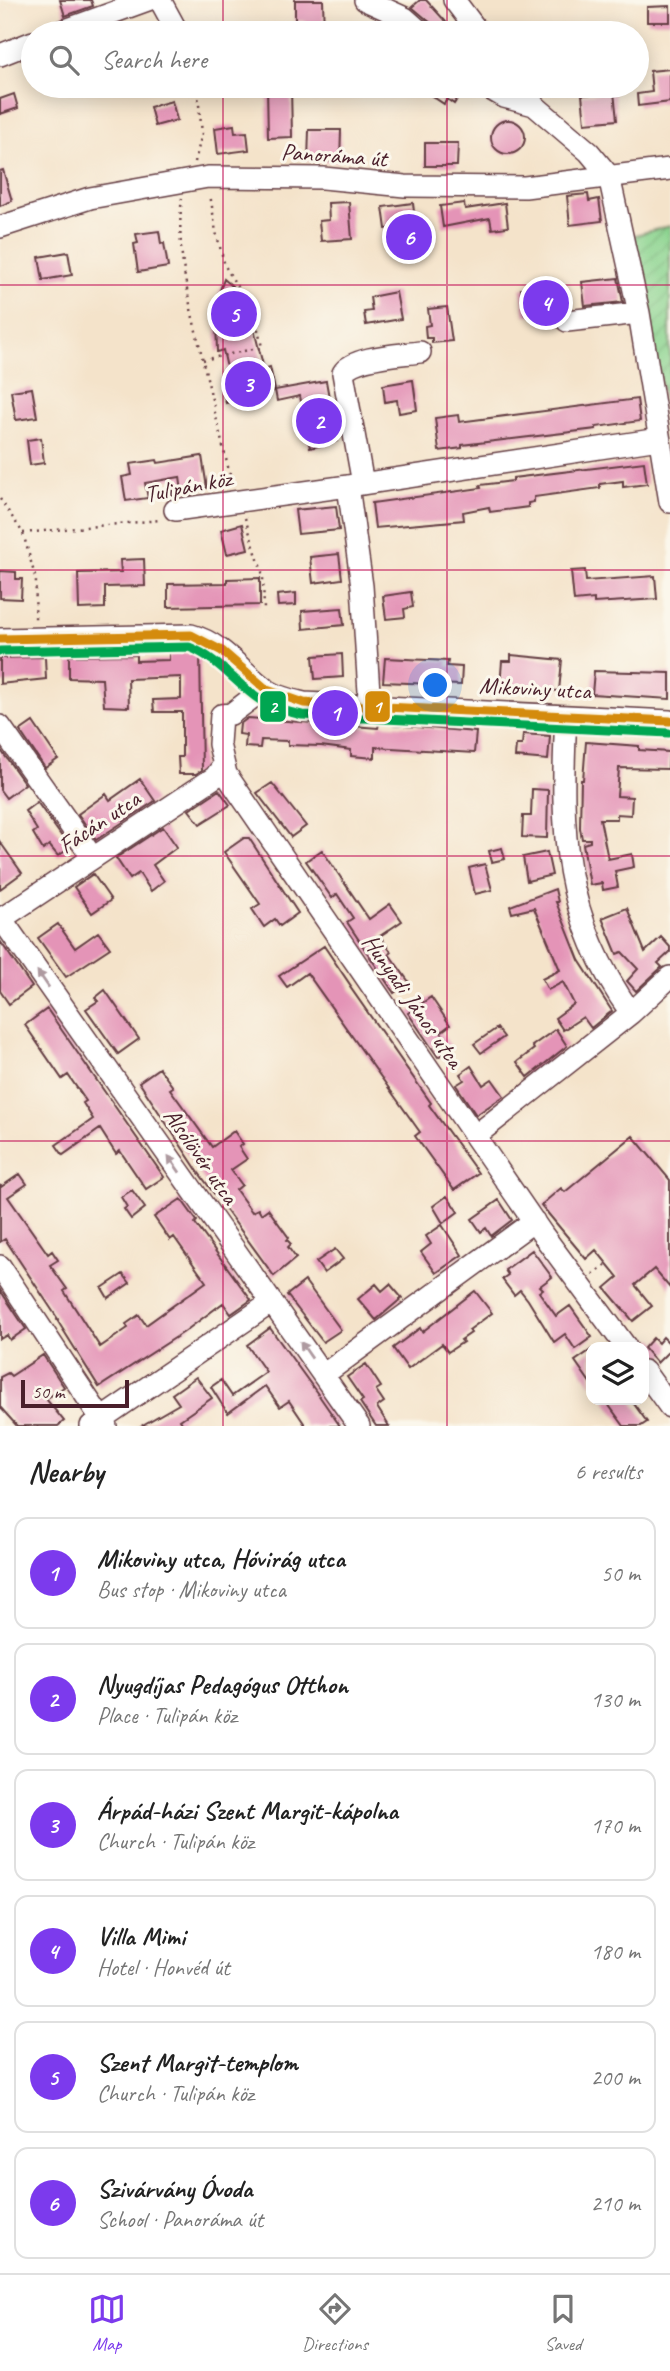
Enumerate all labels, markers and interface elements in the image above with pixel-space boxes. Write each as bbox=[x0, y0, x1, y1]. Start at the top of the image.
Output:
search box bbox=[21, 21, 649, 98]
icon: search bbox=[45, 41, 83, 79]
text: Search here bbox=[101, 43, 207, 76]
street label: Panoráma út bbox=[280, 136, 390, 174]
pin: 6 bbox=[386, 211, 432, 263]
pin: 4 bbox=[523, 277, 569, 329]
pin: 5 bbox=[211, 288, 257, 340]
pin: 3 bbox=[225, 358, 271, 410]
pin: 2 bbox=[296, 395, 342, 447]
street label: Tulipán köz bbox=[142, 462, 236, 509]
your location bbox=[418, 668, 452, 702]
street label: Mikoviny utca bbox=[478, 670, 593, 706]
pin: 1 bbox=[312, 687, 358, 739]
line badge: 2 bbox=[259, 690, 287, 723]
line badge: 1 bbox=[364, 690, 391, 723]
text: 2 bbox=[269, 695, 280, 719]
text: 1 bbox=[373, 695, 384, 719]
street label: Fácán utca bbox=[52, 783, 147, 860]
street label: Hunyadi János utca bbox=[356, 928, 472, 1076]
one-way arrow bbox=[36, 970, 50, 988]
street label: Alsólövér utca bbox=[157, 1102, 246, 1211]
one-way arrow bbox=[167, 1155, 181, 1173]
one-way arrow bbox=[299, 1341, 313, 1359]
map controls bbox=[586, 1342, 649, 1405]
button: layers bbox=[586, 1342, 649, 1405]
scale bar bbox=[21, 1377, 130, 1409]
text: 50 m bbox=[32, 1380, 64, 1404]
text: Nearby bbox=[28, 1453, 104, 1491]
text: 6 results bbox=[575, 1457, 642, 1486]
text: Mikoviny utca, Hóvirág utca bbox=[97, 1542, 345, 1575]
text: 1 bbox=[48, 1559, 58, 1588]
text: 50 m bbox=[601, 1559, 640, 1588]
text: Bus stop · Mikoviny utca bbox=[97, 1575, 286, 1604]
text: Nyugdíjas Pedagógus Otthon bbox=[97, 1668, 348, 1701]
text: 2 bbox=[48, 1685, 58, 1714]
text: 130 m bbox=[591, 1685, 640, 1714]
text: Place · Tulipán köz bbox=[97, 1701, 237, 1730]
text: Árpád-házi Szent Margit-kápolna bbox=[97, 1794, 398, 1827]
text: 3 bbox=[48, 1811, 58, 1840]
text: 170 m bbox=[591, 1811, 640, 1840]
text: Church · Tulipán köz bbox=[97, 1827, 254, 1856]
text: Villa Mimi bbox=[97, 1920, 185, 1953]
text: 4 bbox=[48, 1937, 58, 1966]
text: 180 m bbox=[591, 1937, 640, 1966]
text: Hotel · Honvéd út bbox=[97, 1953, 230, 1982]
text: Szent Margit-templom bbox=[97, 2046, 298, 2079]
text: 5 bbox=[48, 2063, 58, 2092]
text: 200 m bbox=[591, 2063, 640, 2092]
text: Church · Tulipán köz bbox=[97, 2079, 254, 2108]
text: Szivárvány Óvoda bbox=[97, 2172, 252, 2205]
text: 6 bbox=[48, 2189, 58, 2218]
text: 210 m bbox=[591, 2189, 640, 2218]
text: School · Panoráma út bbox=[97, 2205, 263, 2234]
tab: Map bbox=[88, 2290, 126, 2356]
tab: Directions bbox=[302, 2290, 368, 2356]
tab: Saved bbox=[544, 2290, 582, 2356]

